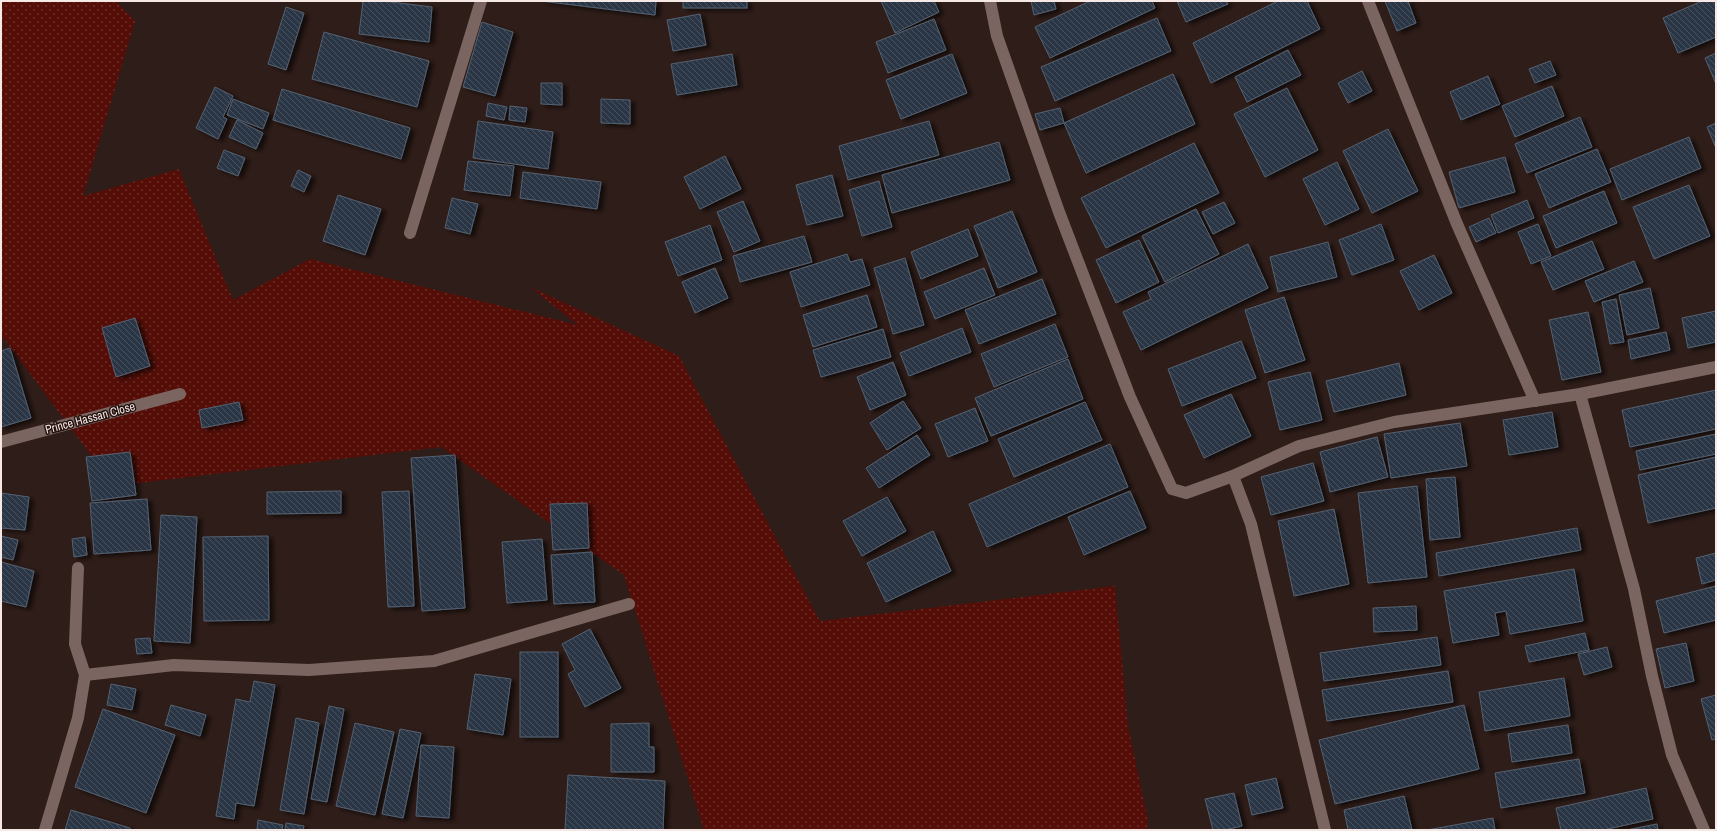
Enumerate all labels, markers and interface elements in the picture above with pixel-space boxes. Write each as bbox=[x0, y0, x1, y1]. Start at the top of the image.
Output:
street label: Prince Hassan Close bbox=[43, 398, 137, 438]

